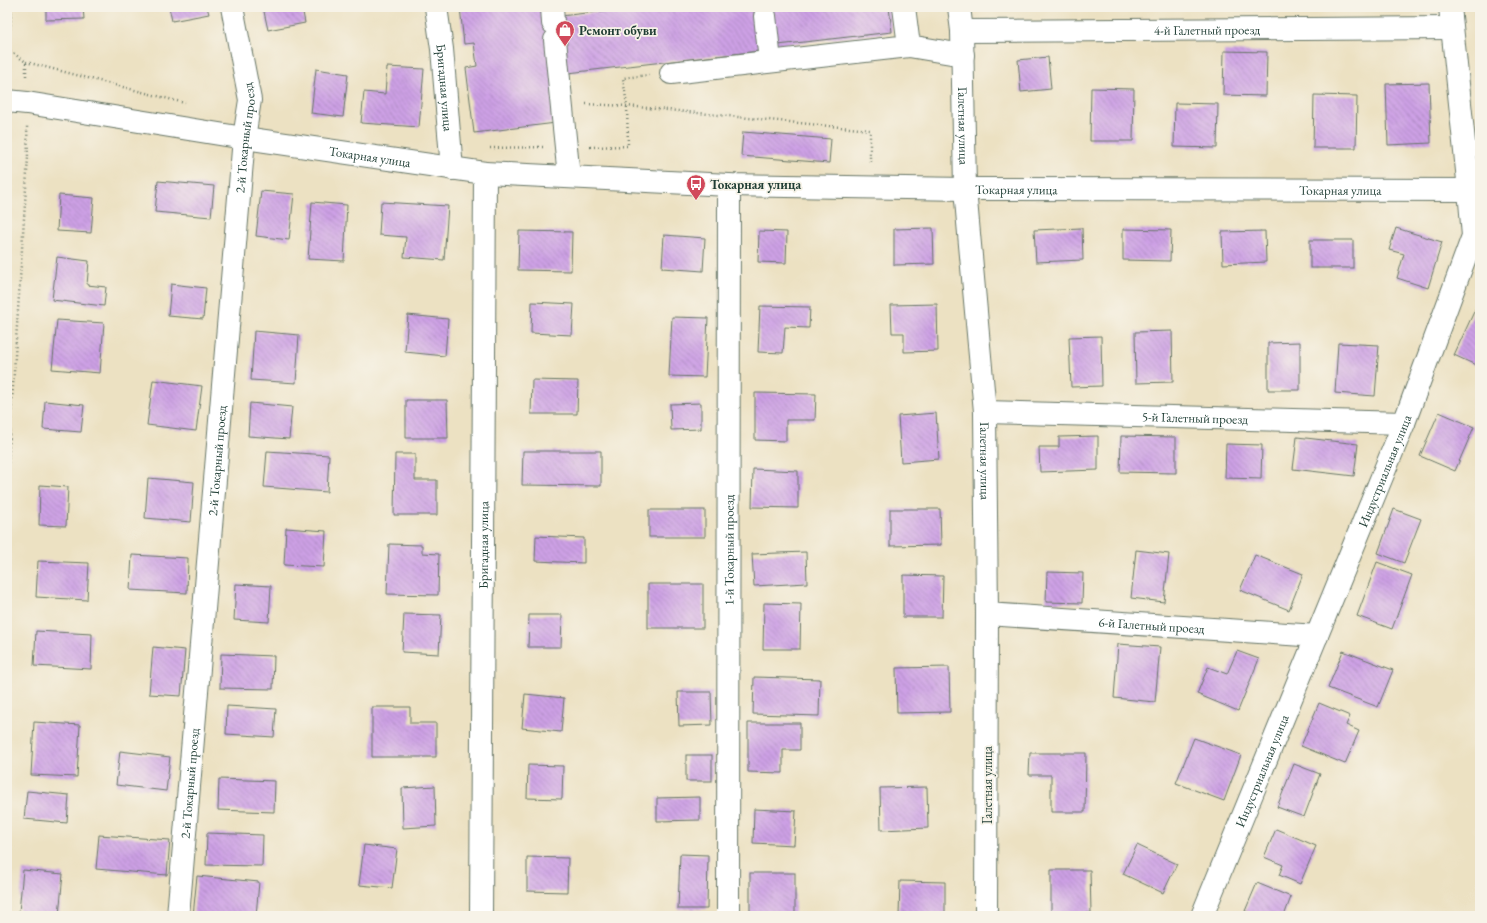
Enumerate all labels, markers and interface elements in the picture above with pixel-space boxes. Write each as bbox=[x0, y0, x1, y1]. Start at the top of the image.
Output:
shop icon: Ремонт обуви bbox=[554, 19, 576, 47]
street label: 4-й Галетный проезд bbox=[1154, 21, 1260, 38]
place label: Ремонт обуви bbox=[579, 22, 657, 39]
street label: Бригадная улица bbox=[433, 43, 457, 133]
street label: 2-й Токарный проезд bbox=[231, 81, 259, 194]
street label: Галетная улица bbox=[955, 87, 973, 166]
street label: Токарная улица bbox=[328, 142, 413, 171]
bus stop icon: Токарная улица bbox=[685, 173, 707, 201]
place label: Токарная улица bbox=[710, 176, 801, 193]
street label: Токарная улица bbox=[975, 181, 1058, 198]
street label: Токарная улица bbox=[1299, 181, 1382, 198]
street label: 2-й Токарный проезд bbox=[203, 405, 230, 517]
street label: 5-й Галетный проезд bbox=[1142, 408, 1248, 427]
street label: Индустриальная улица bbox=[1354, 412, 1415, 530]
street label: Галетная улица bbox=[977, 422, 994, 501]
street label: 1-й Токарный проезд bbox=[720, 495, 737, 605]
street label: Бригадная улица bbox=[474, 500, 492, 589]
street label: 6-й Галетный проезд bbox=[1098, 613, 1205, 637]
street label: Индустриальная улица bbox=[1231, 711, 1292, 830]
street label: 2-й Токарный проезд bbox=[176, 727, 202, 839]
street label: Галетная улица bbox=[979, 745, 996, 824]

